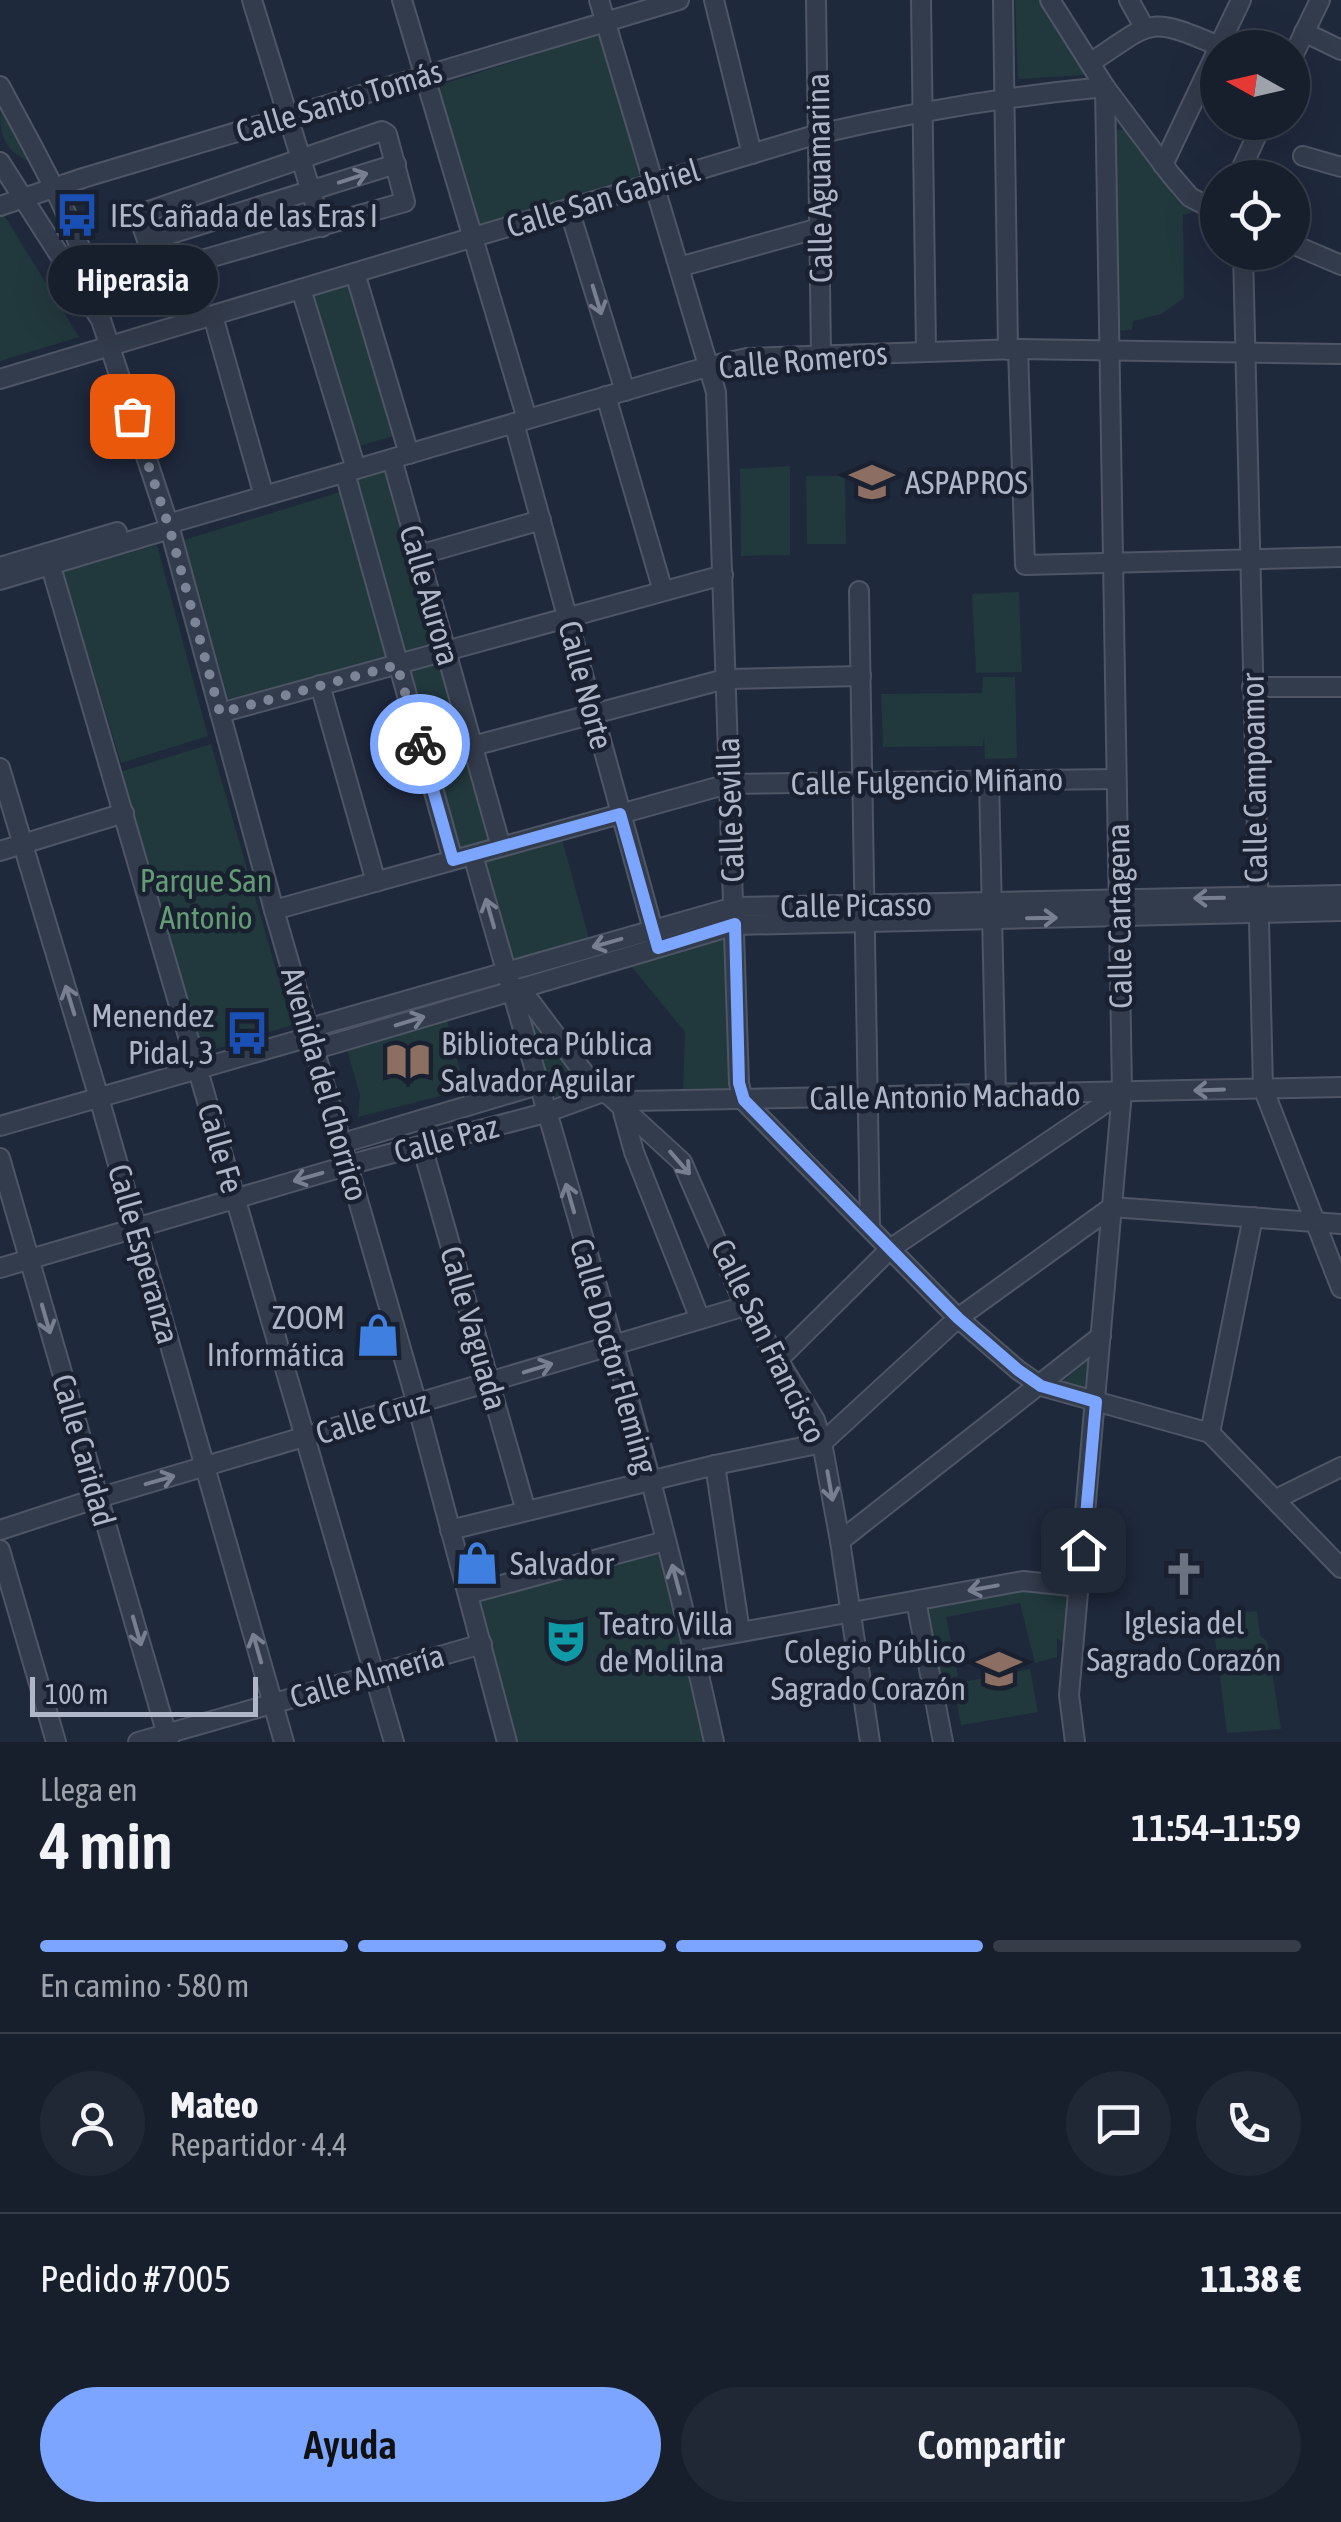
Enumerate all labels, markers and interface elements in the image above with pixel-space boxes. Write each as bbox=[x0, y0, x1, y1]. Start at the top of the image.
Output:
north arrow bbox=[1200, 30, 1310, 140]
map controls bbox=[1200, 30, 1310, 270]
street label: Calle Santo Tomás bbox=[232, 52, 446, 150]
street label: Calle Aguamarina bbox=[799, 73, 839, 283]
street label: Calle San Gabriel bbox=[502, 151, 704, 245]
button: locate bbox=[1200, 160, 1310, 270]
one-way arrow bbox=[337, 167, 368, 185]
bus stop icon: IES Cañada de las Eras I bbox=[53, 191, 101, 239]
place label: IES Cañada de las Eras I bbox=[110, 197, 378, 234]
callout: Hiperasia bbox=[47, 246, 217, 316]
text: Hiperasia bbox=[77, 261, 189, 298]
one-way arrow bbox=[589, 283, 607, 315]
street label: Calle Romeros bbox=[717, 334, 889, 386]
pin bbox=[90, 374, 175, 459]
icon: bag bbox=[105, 389, 160, 444]
school or university icon: ASPAPROS bbox=[848, 458, 896, 506]
place label: ASPAPROS bbox=[905, 464, 1028, 501]
street label: Calle Aurora bbox=[392, 521, 468, 669]
street label: Calle Norte bbox=[551, 617, 621, 753]
street label: Calle Campoamor bbox=[1234, 672, 1274, 883]
courier bbox=[370, 694, 470, 794]
icon: bike bbox=[393, 717, 448, 772]
street label: Calle Sevilla bbox=[709, 737, 751, 883]
street label: Calle Fulgencio Miñano bbox=[790, 760, 1064, 802]
street label: Calle Cartagena bbox=[1099, 823, 1139, 1009]
park label: Parque San Antonio bbox=[140, 862, 272, 936]
street label: Calle Picasso bbox=[780, 885, 932, 925]
one-way arrow bbox=[1193, 888, 1225, 907]
one-way arrow bbox=[479, 898, 498, 930]
one-way arrow bbox=[1026, 908, 1058, 927]
one-way arrow bbox=[591, 935, 623, 954]
street label: Avenida del Chorrico bbox=[274, 963, 376, 1205]
one-way arrow bbox=[60, 985, 78, 1016]
place label: Menendez Pidal, 3 bbox=[91, 997, 214, 1071]
bus stop icon: Menendez Pidal, 3 bbox=[223, 1009, 271, 1057]
one-way arrow bbox=[394, 1011, 425, 1029]
place label: Biblioteca Pública Salvador Aguilar bbox=[441, 1025, 653, 1099]
library icon: Biblioteca Pública Salvador Aguilar bbox=[384, 1037, 432, 1085]
street label: Calle Antonio Machado bbox=[809, 1075, 1081, 1117]
one-way arrow bbox=[1193, 1080, 1225, 1099]
street label: Calle Fe bbox=[191, 1099, 251, 1197]
street label: Calle Paz bbox=[390, 1107, 503, 1171]
one-way arrow bbox=[668, 1150, 691, 1175]
street label: Calle Esperanza bbox=[101, 1160, 187, 1348]
one-way arrow bbox=[293, 1169, 324, 1187]
one-way arrow bbox=[560, 1183, 578, 1214]
street label: Calle San Francisco bbox=[704, 1233, 834, 1449]
street label: Calle Doctor Fleming bbox=[563, 1234, 665, 1478]
street label: Calle Vaguada bbox=[433, 1242, 515, 1414]
place label: ZOOM Informática bbox=[207, 1299, 345, 1373]
one-way arrow bbox=[38, 1303, 57, 1334]
shop icon: ZOOM Informática bbox=[354, 1311, 402, 1359]
one-way arrow bbox=[522, 1358, 554, 1376]
street label: Calle Caridad bbox=[45, 1370, 123, 1530]
street label: Calle Cruz bbox=[311, 1382, 433, 1452]
one-way arrow bbox=[144, 1470, 175, 1488]
one-way arrow bbox=[821, 1470, 840, 1502]
pin bbox=[1041, 1508, 1126, 1593]
icon: home bbox=[1056, 1523, 1111, 1578]
shop icon: Salvador bbox=[453, 1539, 501, 1587]
place label: Salvador bbox=[510, 1545, 614, 1582]
church icon: Iglesia del Sagrado Corazón bbox=[1160, 1550, 1208, 1598]
one-way arrow bbox=[665, 1564, 684, 1595]
one-way arrow bbox=[968, 1580, 1000, 1599]
place label: Iglesia del Sagrado Corazón bbox=[1086, 1604, 1282, 1678]
place label: Teatro Villa de Molilna bbox=[599, 1605, 734, 1679]
one-way arrow bbox=[129, 1615, 147, 1646]
theatre icon: Teatro Villa de Molilna bbox=[542, 1617, 590, 1665]
one-way arrow bbox=[247, 1633, 265, 1664]
place label: Colegio Público Sagrado Corazón bbox=[771, 1633, 966, 1707]
street label: Calle Almería bbox=[286, 1636, 448, 1716]
school or university icon: Colegio Público Sagrado Corazón bbox=[975, 1645, 1023, 1693]
scale bar bbox=[30, 1672, 258, 1716]
text: 100 m bbox=[45, 1678, 108, 1710]
text: Llega en bbox=[40, 1771, 138, 1808]
text: 11:54–11:59 bbox=[1131, 1806, 1301, 1849]
text: 4 min bbox=[40, 1808, 173, 1883]
text: En camino · 580 m bbox=[40, 1967, 249, 2004]
button: person bbox=[40, 2071, 145, 2176]
button: chat bbox=[1066, 2071, 1171, 2176]
button: phone bbox=[1196, 2071, 1301, 2176]
text: Mateo bbox=[170, 2083, 259, 2126]
text: Repartidor · 4.4 bbox=[170, 2126, 347, 2163]
text: Pedido #7005 bbox=[40, 2257, 231, 2300]
text: 11.38 € bbox=[1200, 2257, 1301, 2300]
button: Ayuda bbox=[40, 2387, 661, 2502]
button: Compartir bbox=[681, 2387, 1301, 2502]

